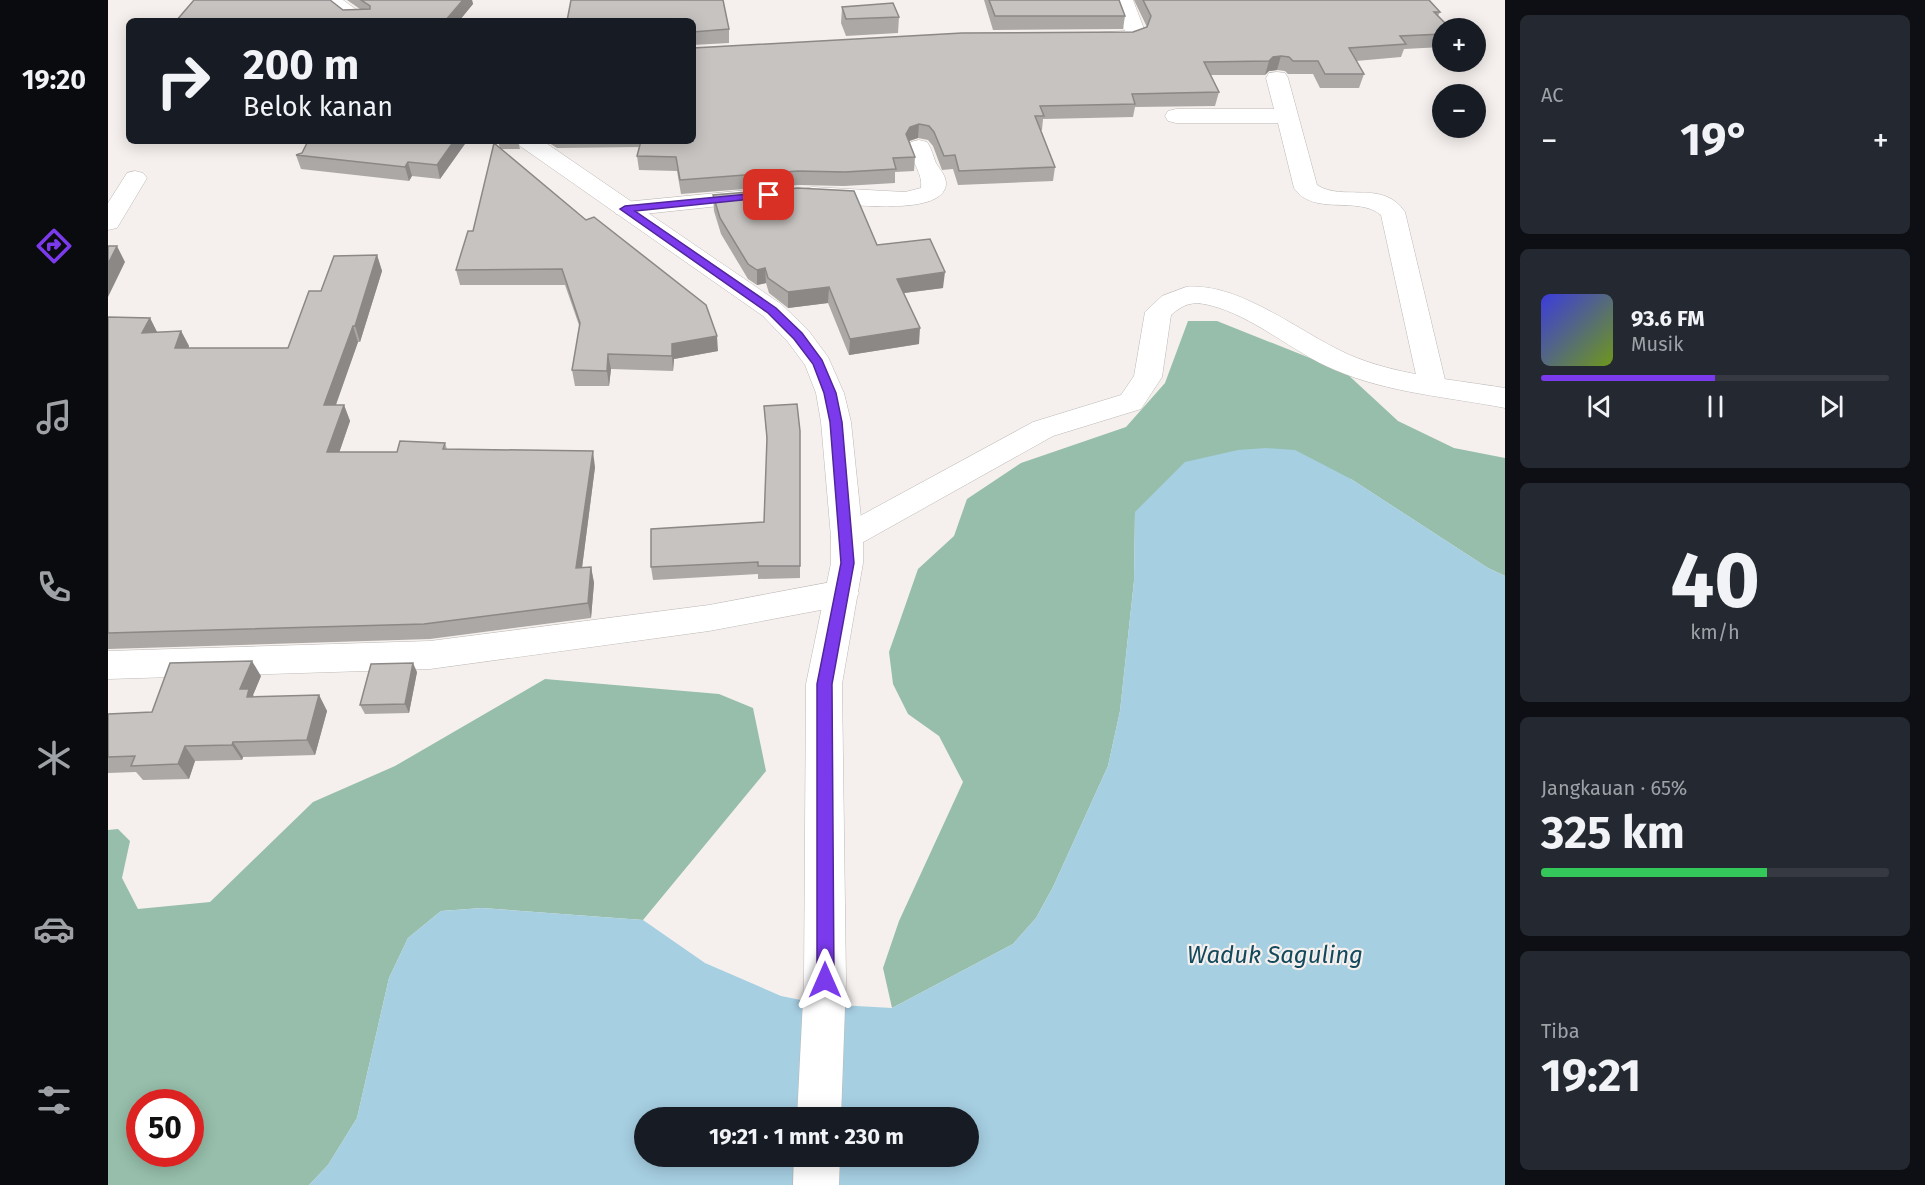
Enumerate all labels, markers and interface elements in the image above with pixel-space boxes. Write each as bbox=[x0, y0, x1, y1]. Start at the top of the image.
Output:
map controls bbox=[1432, 18, 1486, 138]
button: + bbox=[1432, 18, 1486, 72]
text: 200 m bbox=[243, 40, 359, 90]
icon: right bbox=[144, 42, 222, 120]
text: 19:20 bbox=[22, 64, 86, 96]
text: AC bbox=[1541, 83, 1563, 107]
button: − bbox=[1432, 84, 1486, 138]
text: Belok kanan bbox=[243, 91, 393, 123]
text: 19° bbox=[1680, 113, 1750, 167]
text: − bbox=[1541, 121, 1558, 161]
text: + bbox=[1873, 121, 1889, 161]
pin bbox=[743, 169, 794, 220]
icon: arrive bbox=[752, 178, 785, 211]
icon: directions bbox=[33, 225, 75, 267]
text: 93.6 FM bbox=[1631, 305, 1704, 332]
text: Musik bbox=[1631, 332, 1683, 356]
icon: previous bbox=[1583, 390, 1616, 423]
icon: pause bbox=[1699, 390, 1732, 423]
icon: next bbox=[1815, 390, 1848, 423]
icon: music bbox=[33, 396, 75, 438]
text: 40 bbox=[1670, 534, 1760, 628]
icon: phone bbox=[33, 566, 75, 608]
text: km/h bbox=[1690, 620, 1740, 644]
icon: climate bbox=[33, 737, 75, 779]
text: Jangkauan · 65% bbox=[1541, 776, 1687, 800]
text: 325 km bbox=[1541, 806, 1685, 860]
icon: car bbox=[33, 908, 75, 950]
water label: Waduk Saguling bbox=[1187, 941, 1363, 969]
position arrow bbox=[793, 948, 857, 1012]
text: Tiba bbox=[1541, 1019, 1580, 1043]
text: 19:21 bbox=[1541, 1049, 1641, 1103]
icon: filters bbox=[33, 1079, 75, 1121]
speed limit sign: 50 bbox=[126, 1089, 204, 1167]
text: 19:21 · 1 mnt · 230 m bbox=[709, 1123, 904, 1150]

